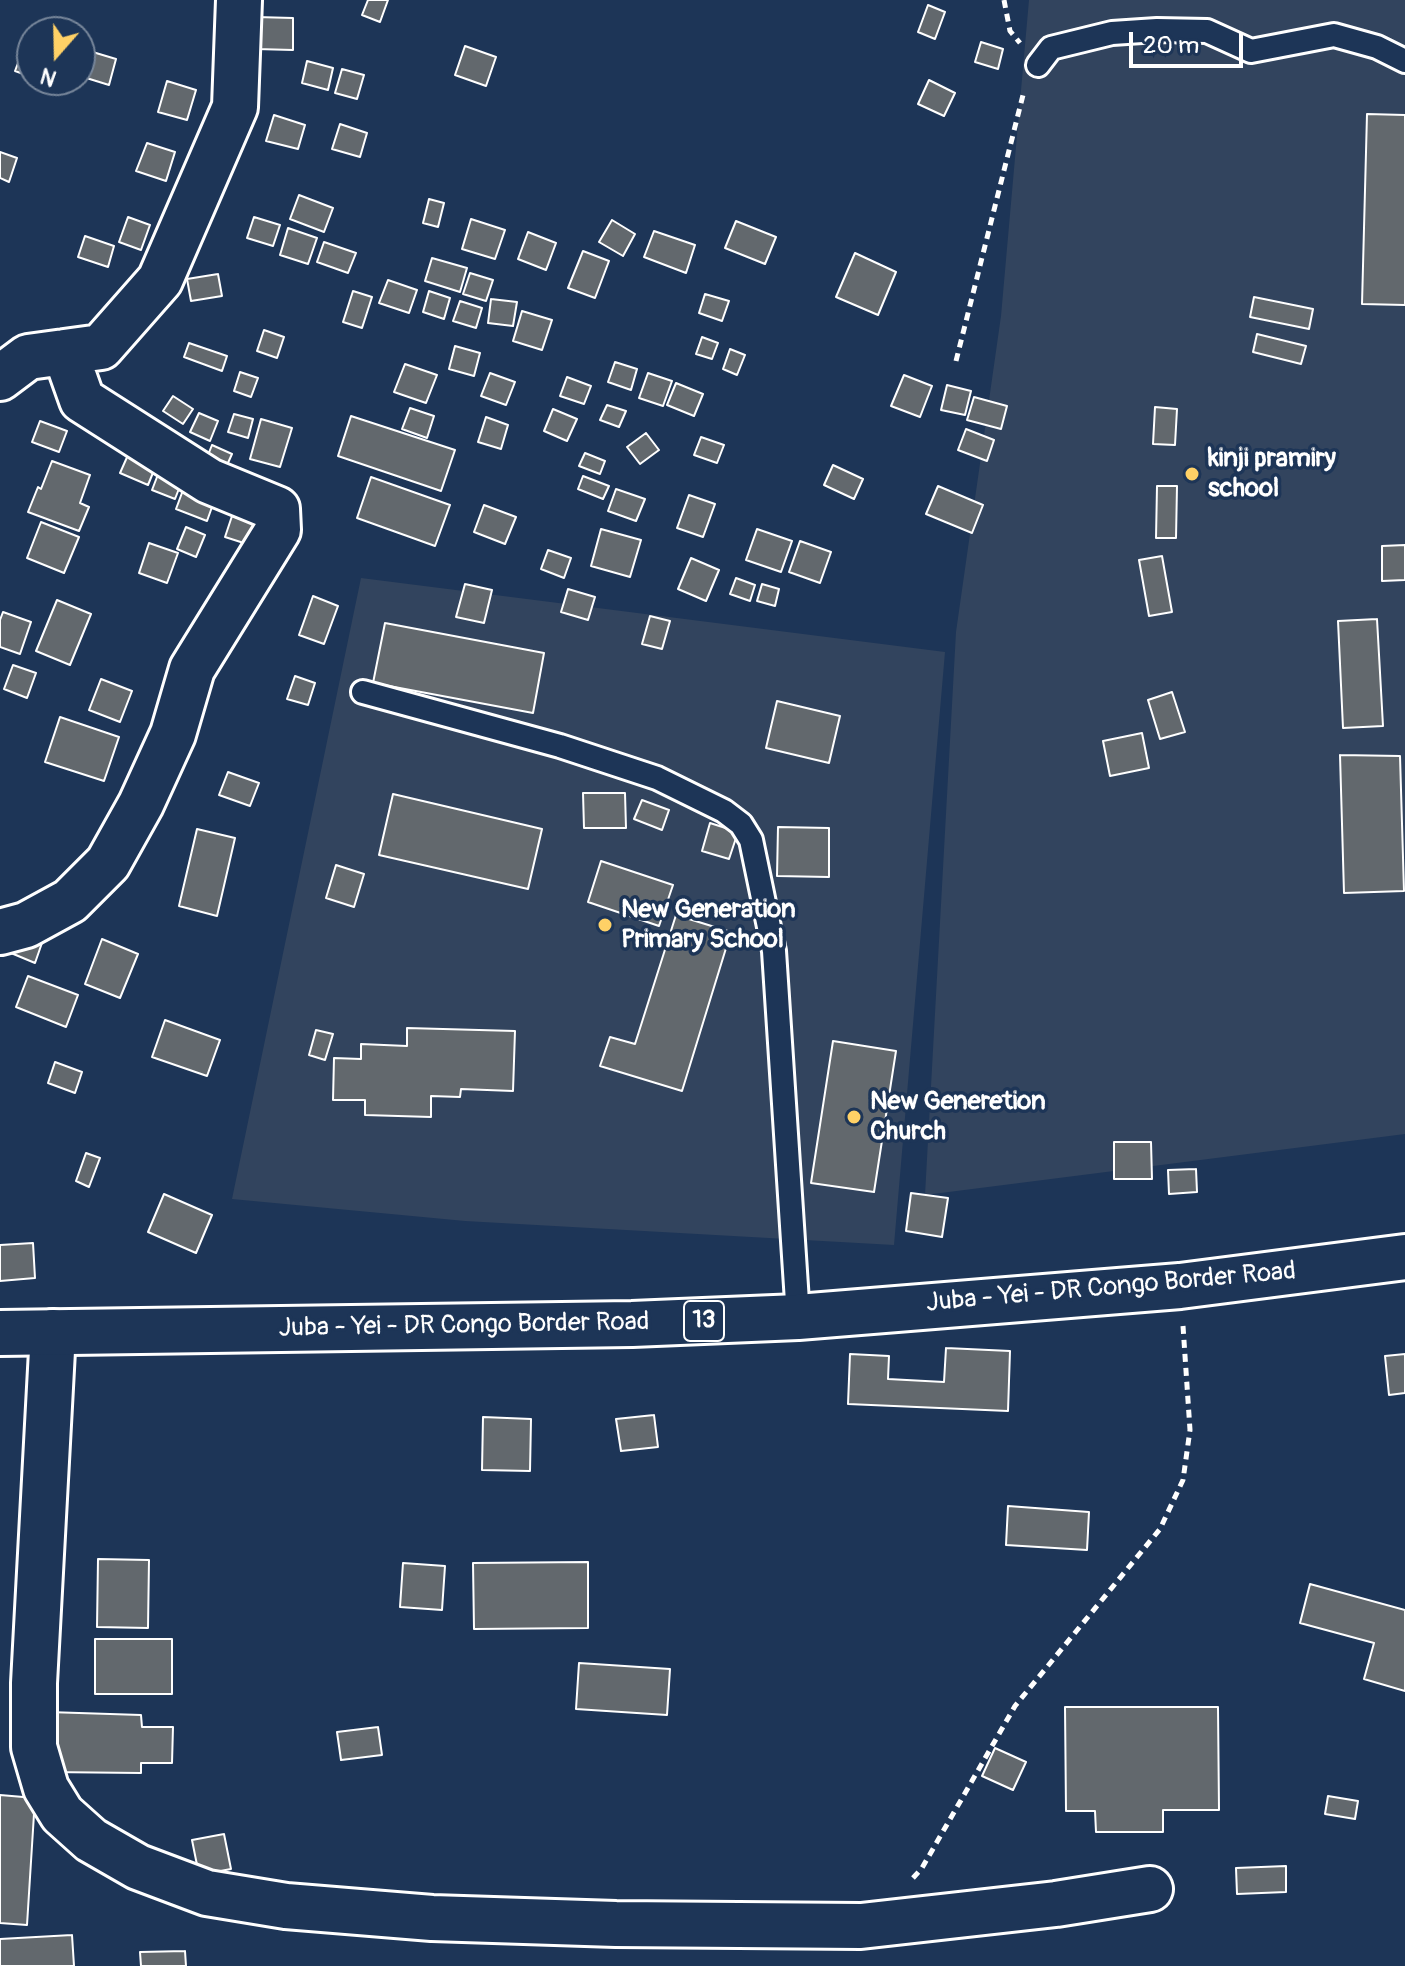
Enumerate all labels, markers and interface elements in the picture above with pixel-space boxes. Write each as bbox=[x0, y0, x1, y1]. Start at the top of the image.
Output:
north arrow bbox=[16, 16, 96, 96]
scale bar bbox=[1133, 16, 1247, 66]
text: 20 m bbox=[1143, 31, 1199, 60]
text: N bbox=[37, 61, 60, 92]
place label: kinji pramiry school bbox=[1208, 443, 1336, 504]
marker: kinji pramiry school bbox=[1183, 465, 1201, 483]
place label: New Generation Primary School bbox=[621, 894, 796, 956]
marker: New Generation Primary School bbox=[596, 916, 614, 934]
place label: New Generetion Church bbox=[870, 1086, 1046, 1148]
marker: New Generetion Church bbox=[845, 1108, 863, 1126]
street label: Juba - Yei - DR Congo Border Road bbox=[925, 1256, 1297, 1320]
road number: 13 bbox=[684, 1301, 724, 1341]
street label: Juba - Yei - DR Congo Border Road bbox=[278, 1307, 650, 1345]

